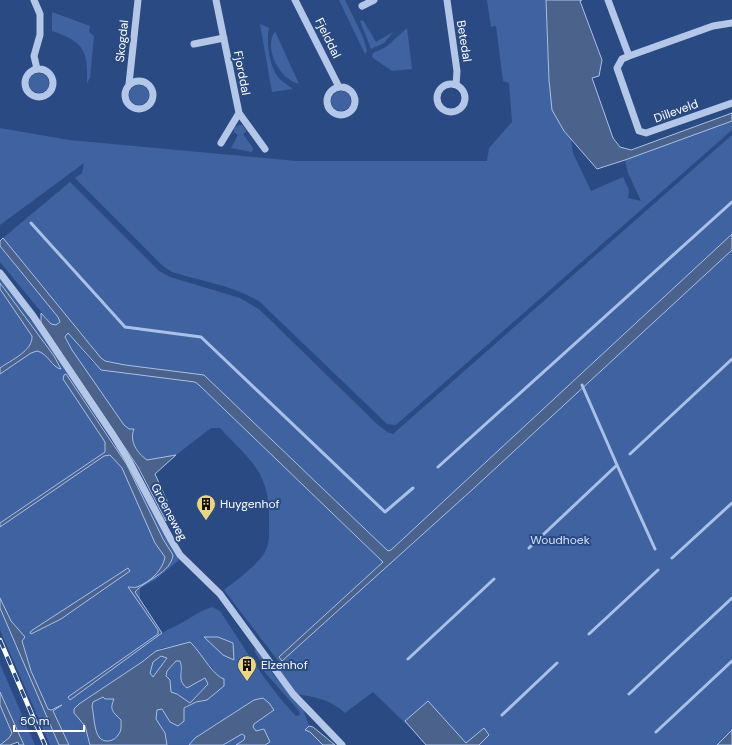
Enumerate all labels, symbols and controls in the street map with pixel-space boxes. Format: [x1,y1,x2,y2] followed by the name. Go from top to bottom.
[311,15,345,61] street label: Fjelddal
[112,19,132,63] street label: Skogdal
[453,19,475,63] street label: Betedal
[230,49,254,97] street label: Fjorddal
[652,96,700,126] street label: Dilleveld
[147,480,191,544] street label: Groeneweg
[195,493,217,521] building icon: Huygenhof
[220,496,280,512] place label: Huygenhof
[530,532,590,548] park label: Woudhoek
[236,654,258,682] building icon: Elzenhof
[261,657,308,673] place label: Elzenhof
[14,707,84,733] scale bar
[20,713,49,729] text: 50 m

